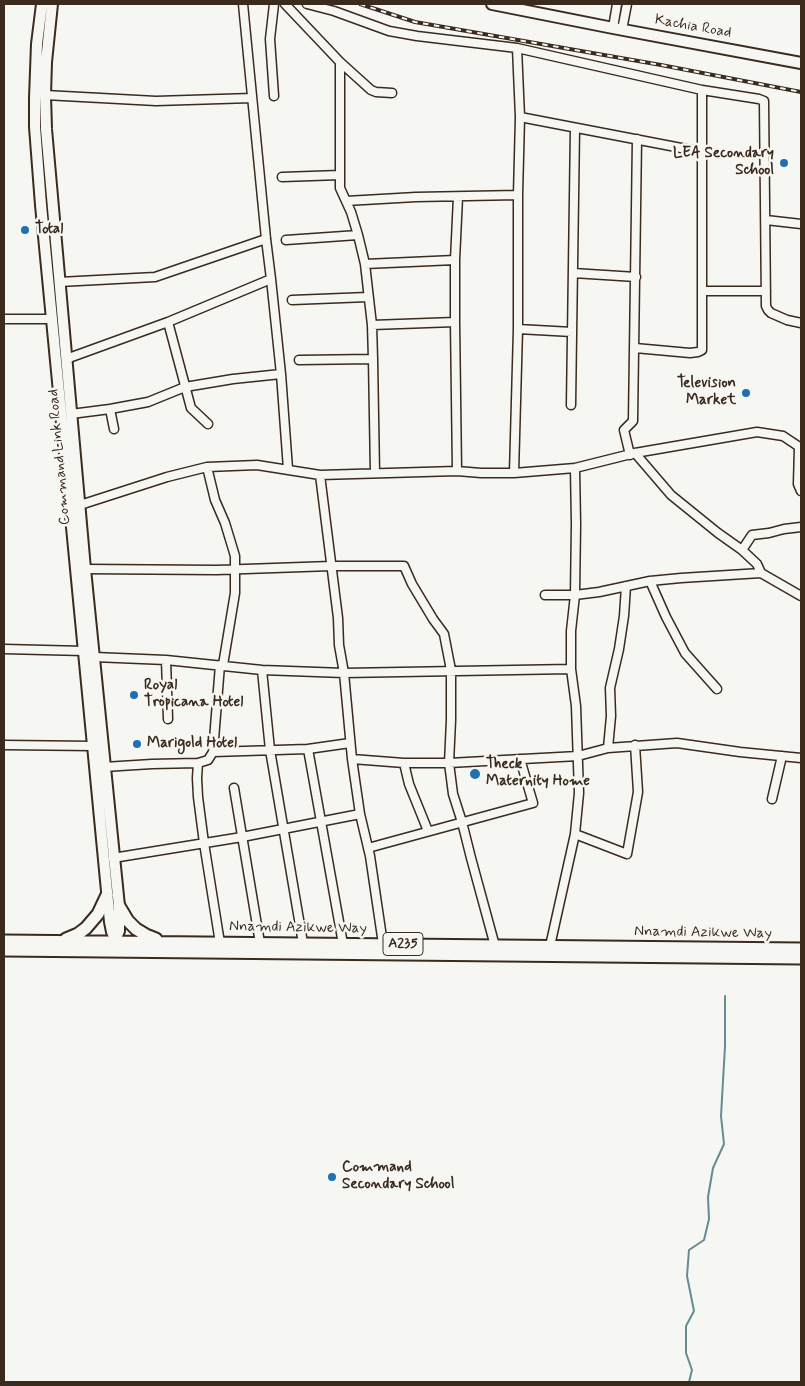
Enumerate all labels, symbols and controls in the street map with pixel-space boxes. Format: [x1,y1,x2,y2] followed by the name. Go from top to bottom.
[653,11,733,43] street label: Kachia Road
[673,145,774,180] place label: LEA Secondary School
[778,157,790,169] marker: LEA Secondary School
[35,221,63,239] place label: Total
[19,224,31,236] marker: Total
[677,375,736,410] place label: Television Market
[740,387,752,399] marker: Television Market
[45,388,75,526] street label: Command Link Road
[144,677,243,712] place label: Royal Tropicana Hotel
[128,689,140,701] marker: Royal Tropicana Hotel
[147,735,237,753] place label: Marigold Hotel
[131,738,143,750] marker: Marigold Hotel
[486,756,590,791] place label: Theck Maternity Home
[468,767,482,781] marker: Theck Maternity Home
[229,918,367,938] street label: Nnamdi Azikwe Way
[634,923,772,943] street label: Nnamdi Azikwe Way
[383,932,423,956] road number: A235
[342,1159,454,1194] place label: Command Secondary School
[326,1171,338,1183] marker: Command Secondary School

